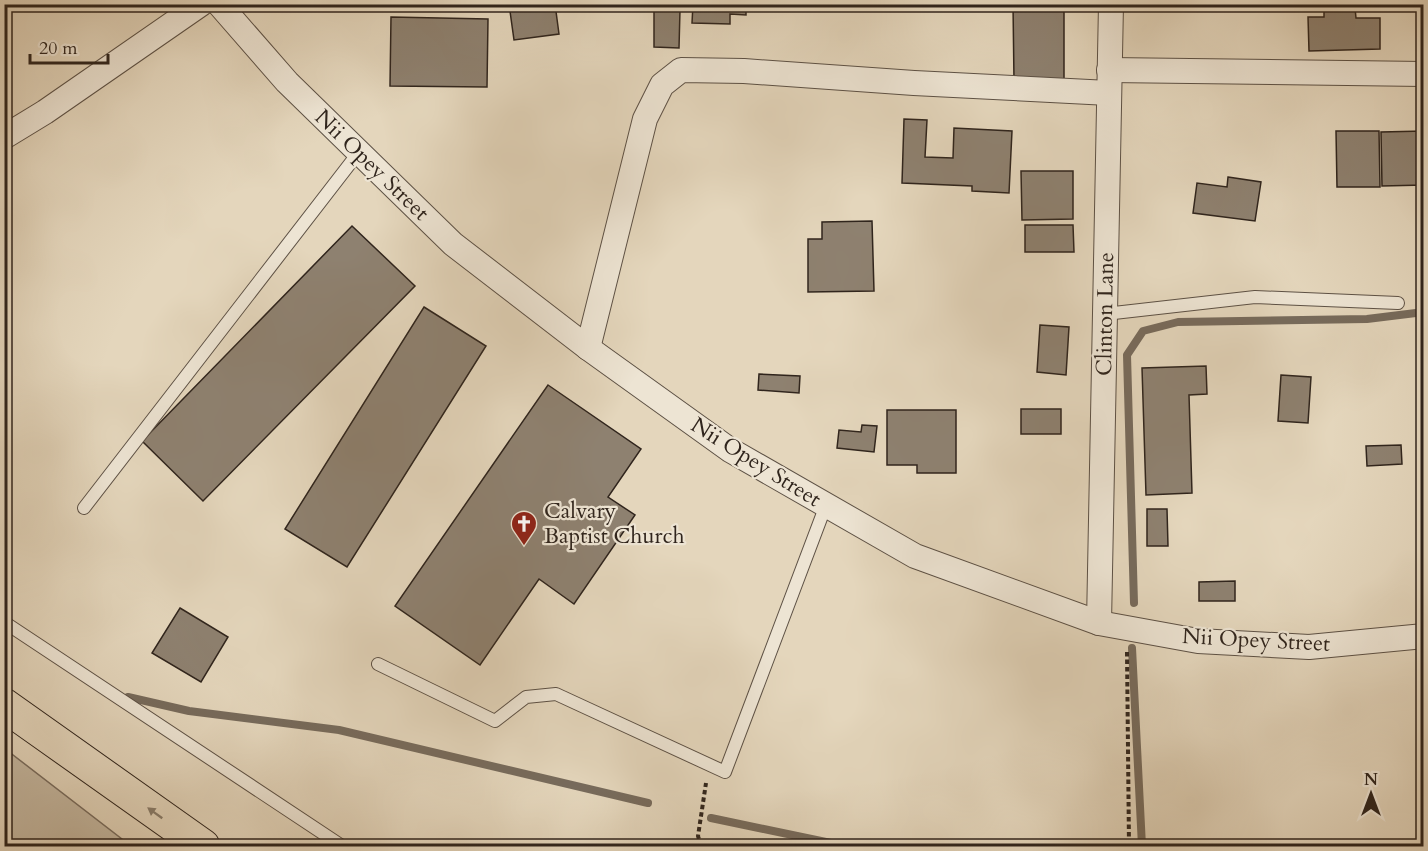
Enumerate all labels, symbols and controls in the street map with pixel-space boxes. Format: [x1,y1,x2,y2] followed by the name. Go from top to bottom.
[30,27,108,65] scale bar
[39,36,78,61] text: 20 m
[308,103,436,227] street label: Nii Opey Street
[1089,252,1121,376] street label: Clinton Lane
[685,410,827,514] street label: Nii Opey Street
[544,496,685,551] place label: Calvary Baptist Church
[509,509,539,547] church icon: Calvary Baptist Church
[1181,621,1331,659] street label: Nii Opey Street
[1341,764,1401,824] north arrow
[1364,769,1378,791] text: N
[147,807,163,819] one-way arrow

